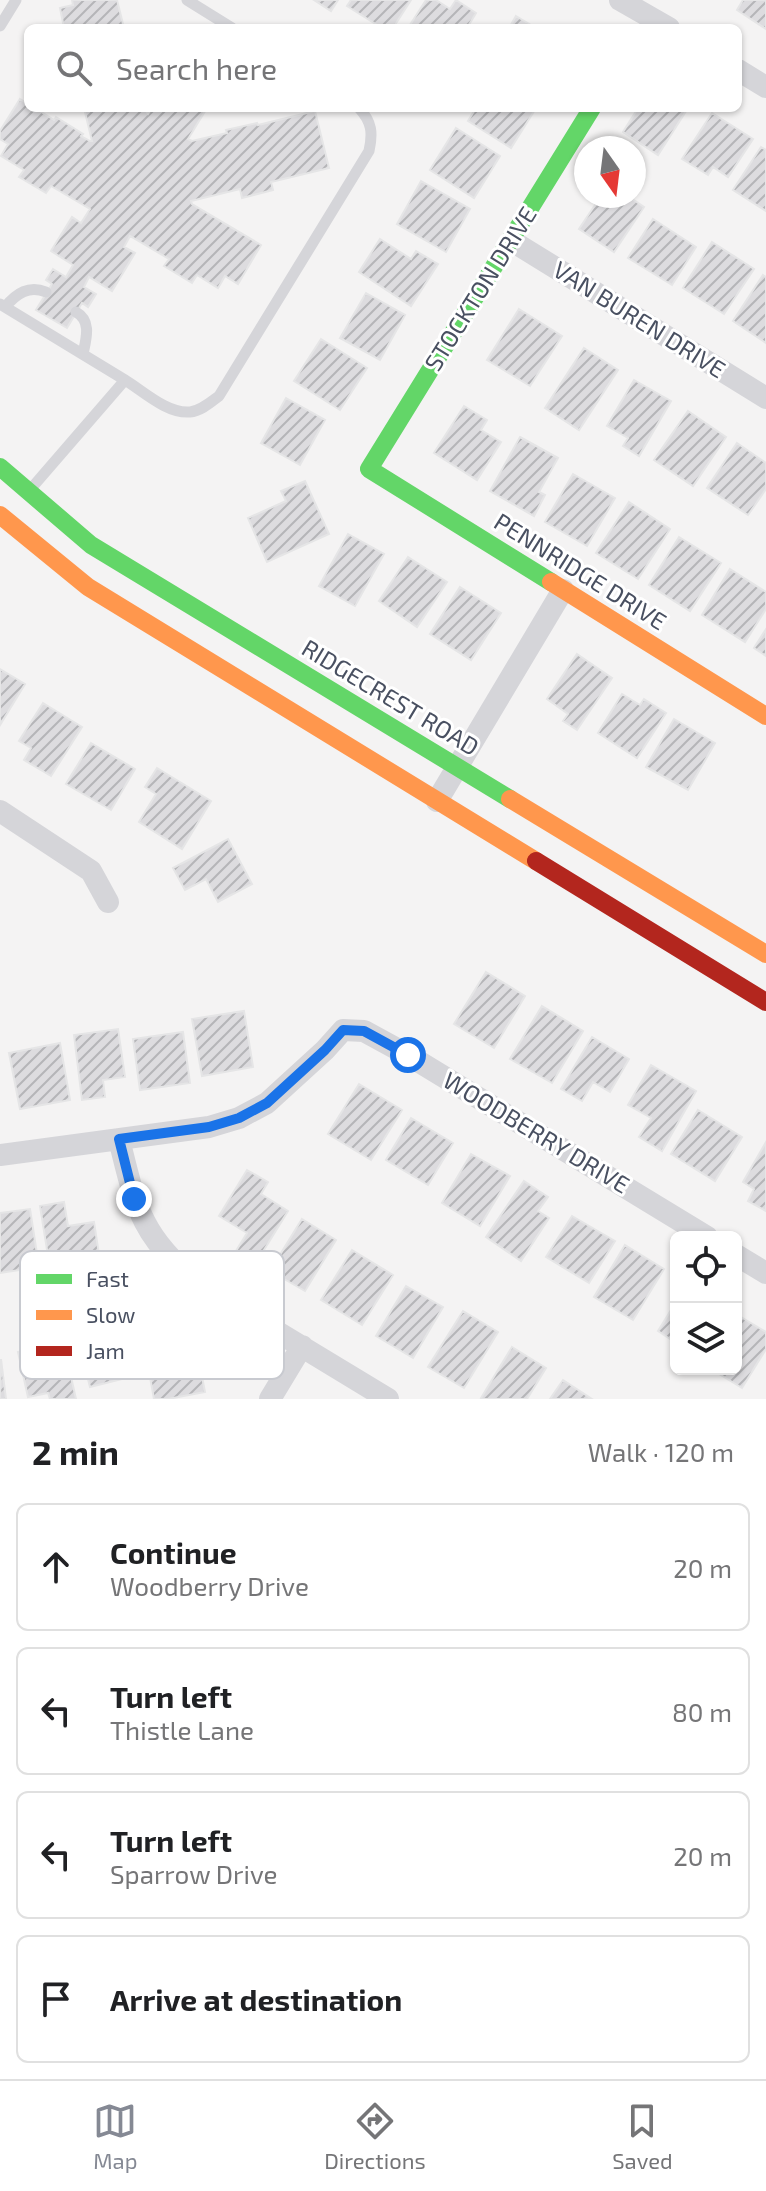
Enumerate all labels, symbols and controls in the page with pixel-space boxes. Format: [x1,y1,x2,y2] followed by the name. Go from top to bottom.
[24,24,742,112] search box
[52,46,96,90] icon: search
[116,50,277,86] text: Search here
[574,136,646,208] north arrow
[418,201,542,376] street label: STOCKTON DRIVE
[548,254,731,383] street label: VAN BUREN DRIVE
[489,506,672,635] street label: PENNRIDGE DRIVE
[297,632,484,761] street label: RIDGECREST ROAD
[390,1037,426,1073] route start
[438,1065,635,1199] street label: WOODBERRY DRIVE
[116,1181,152,1217] route end
[670,1231,742,1375] map controls
[670,1231,742,1303] button: locate
[20,1251,284,1379] legend
[86,1265,129,1291] text: Fast
[86,1301,135,1327] text: Slow
[670,1303,742,1375] button: layers
[86,1337,125,1363] text: Jam
[32,1431,119,1472] text: 2 min
[588,1436,734,1467] text: Walk · 120 m
[110,1534,237,1570] text: Continue
[34,1545,78,1589] icon: ahead
[673,1552,732,1583] text: 20 m
[110,1570,309,1601] text: Woodberry Drive
[110,1678,232,1714] text: Turn left
[34,1689,78,1733] icon: left
[672,1696,732,1727] text: 80 m
[110,1714,254,1745] text: Thistle Lane
[110,1822,232,1858] text: Turn left
[34,1833,78,1877] icon: left
[673,1840,732,1871] text: 20 m
[110,1858,278,1889] text: Sparrow Drive
[34,1977,78,2021] icon: arrive
[110,1981,402,2017] text: Arrive at destination
[93,2099,137,2173] tab: Map
[324,2099,426,2173] tab: Directions
[612,2099,673,2173] tab: Saved

